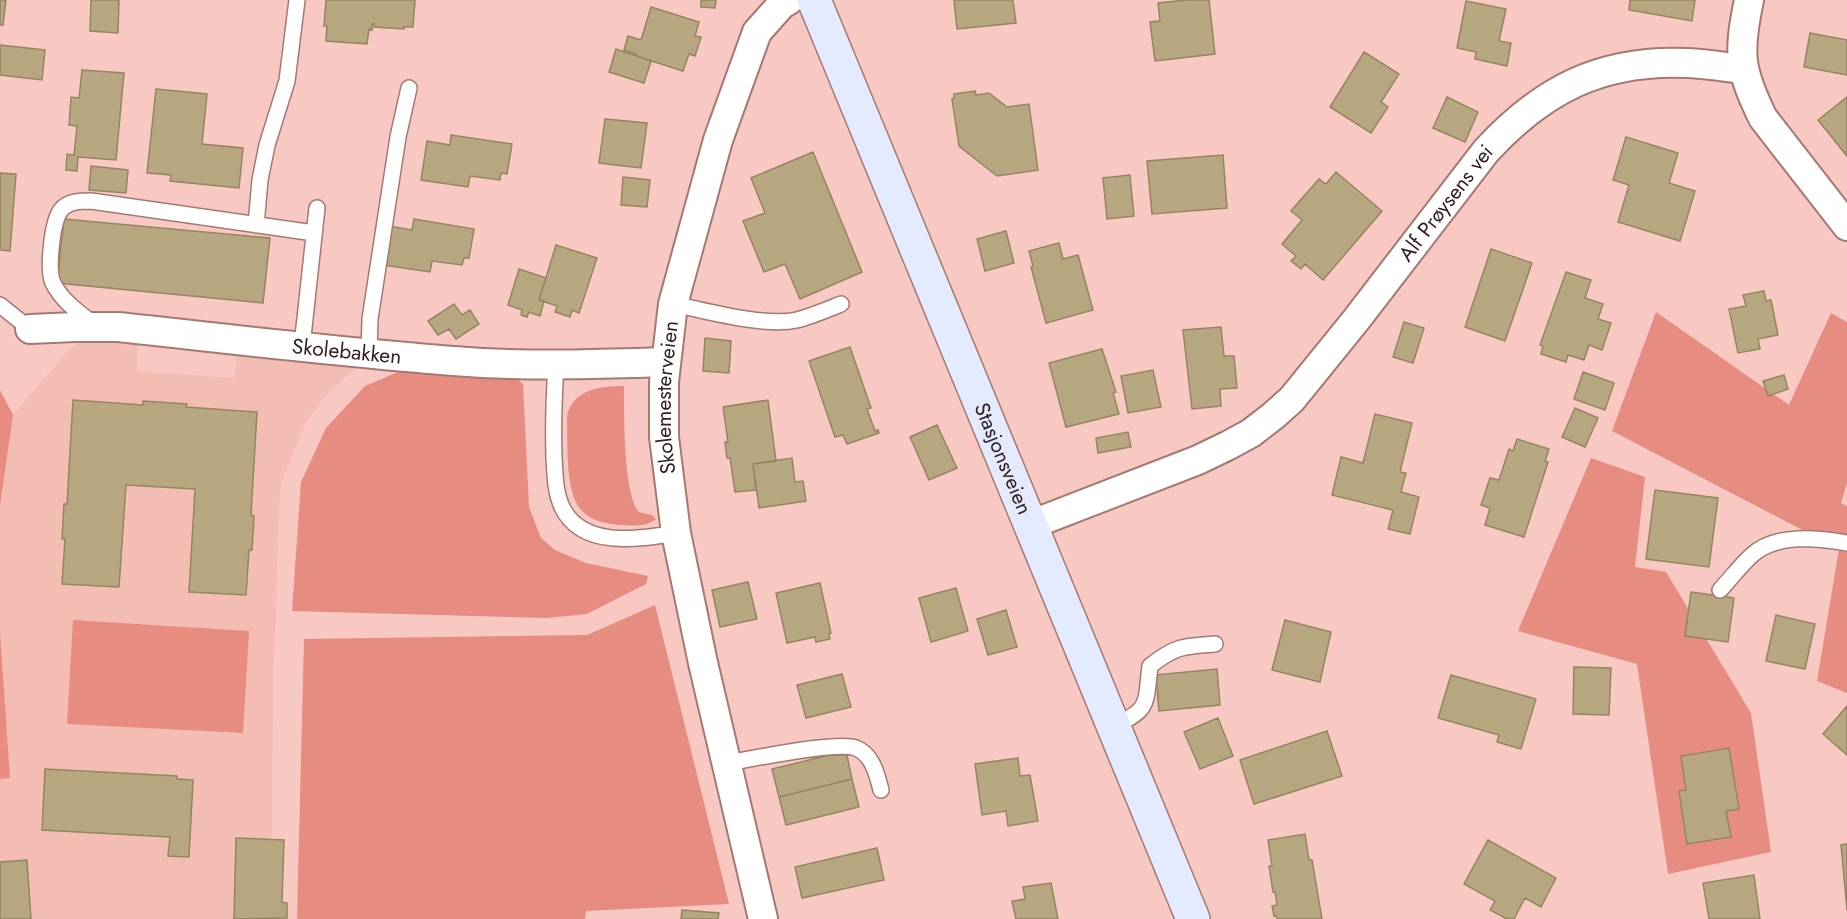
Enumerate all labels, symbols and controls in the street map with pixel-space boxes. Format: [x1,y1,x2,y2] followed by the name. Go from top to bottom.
[1391,138,1500,268] street label: Alf Prøysens vei
[649,319,686,476] street label: Skolemesterveien
[290,331,403,372] street label: Skolebakken
[967,398,1040,519] street label: Stasjonsveien

